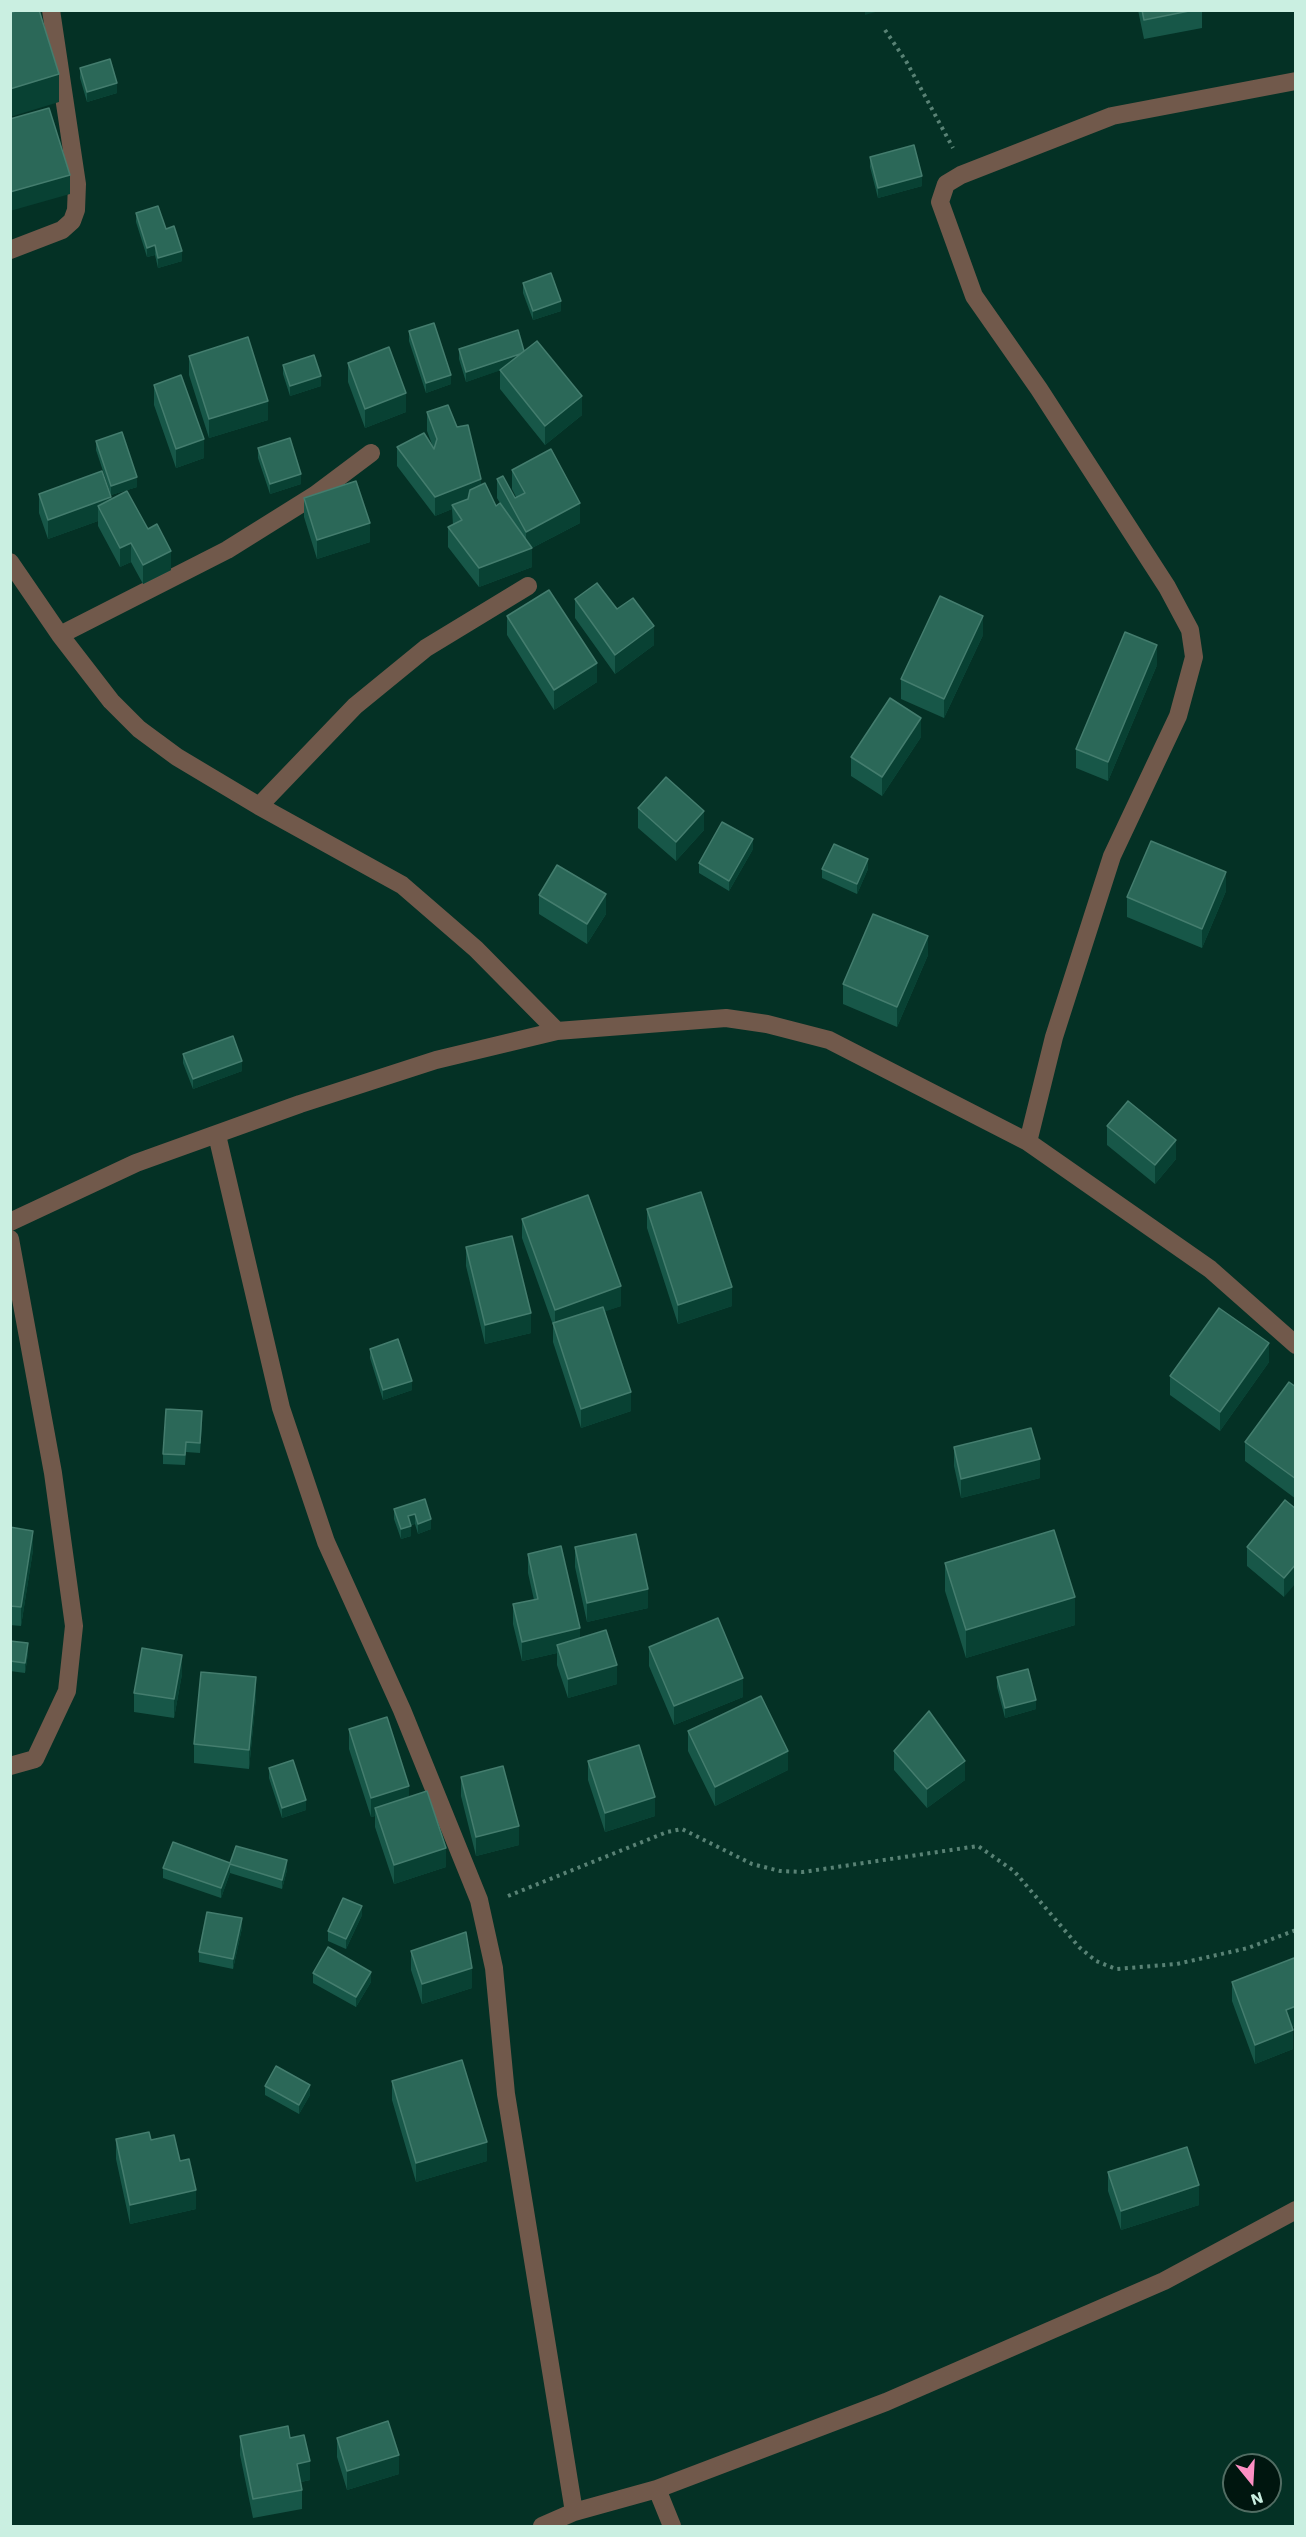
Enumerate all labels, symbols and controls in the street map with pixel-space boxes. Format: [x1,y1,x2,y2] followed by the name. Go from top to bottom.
[1222,2453,1282,2513] north arrow
[1249,2488,1266,2510] text: N

